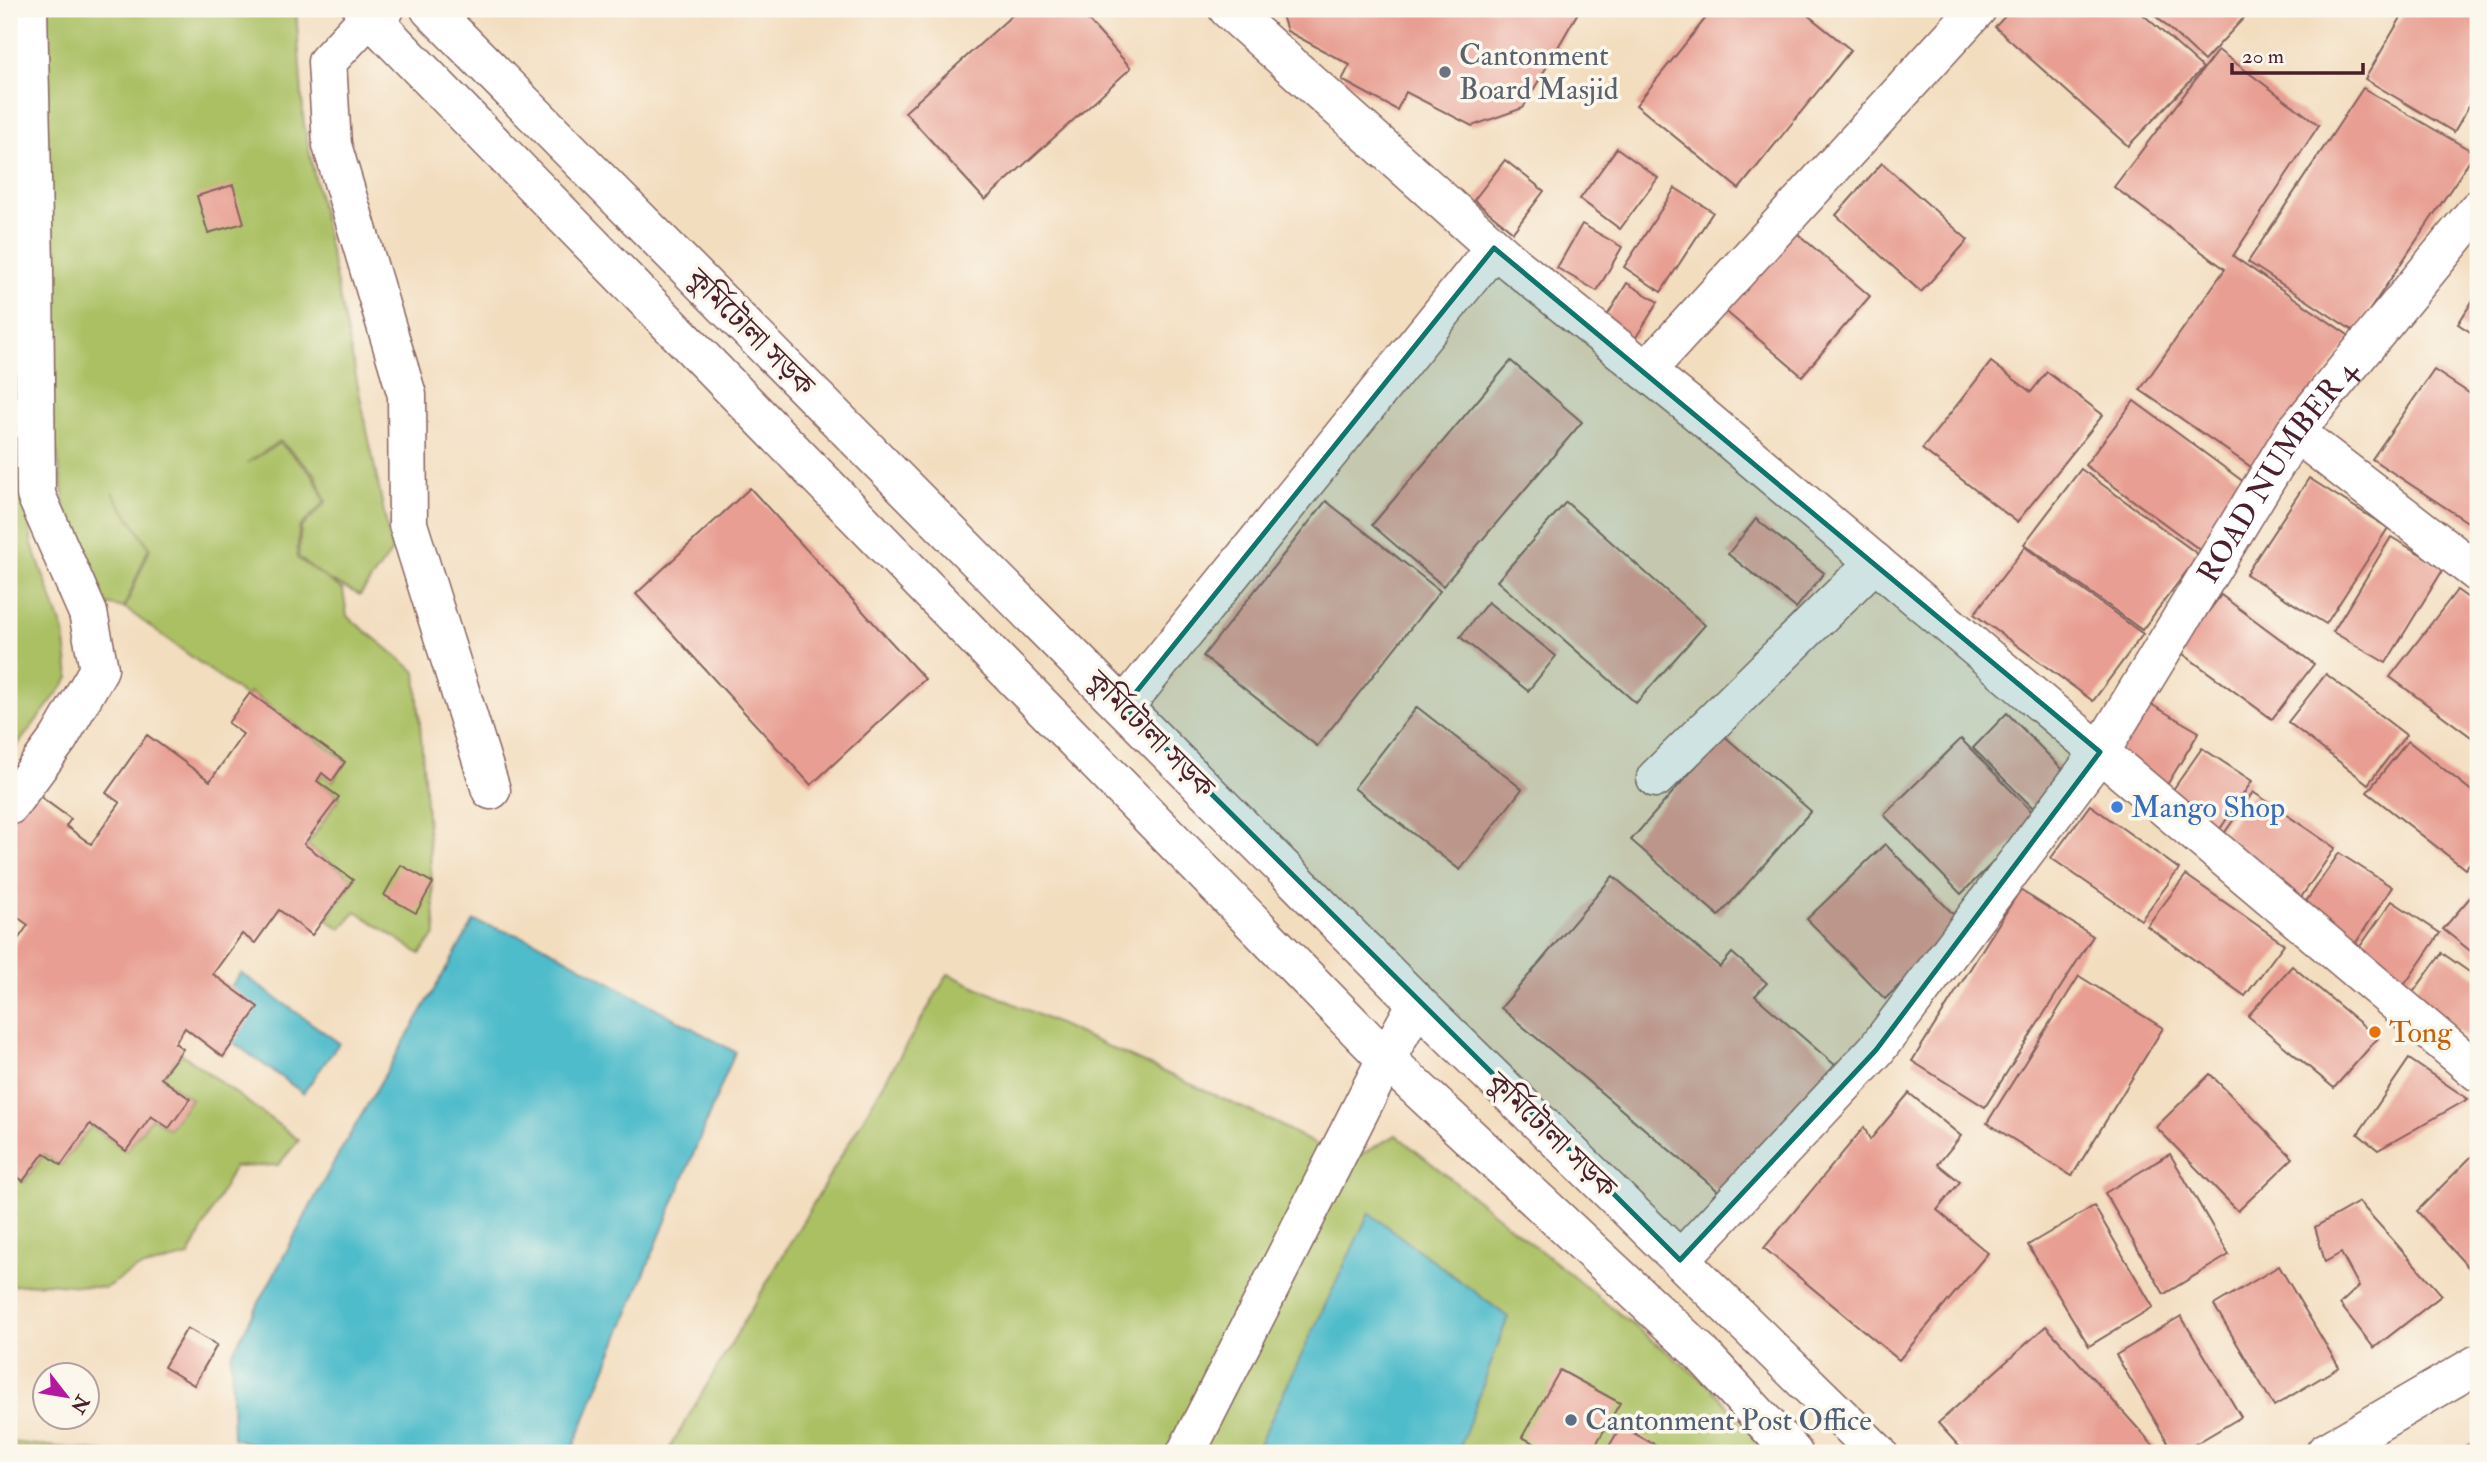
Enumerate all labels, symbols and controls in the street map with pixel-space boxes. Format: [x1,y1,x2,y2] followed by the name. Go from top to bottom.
[2232,32,2363,76] scale bar
[1459,37,1619,108] place label: Cantonment Board Masjid
[2242,43,2284,70] text: 20 m
[1437,64,1453,80] marker: Cantonment Board Masjid
[679,260,823,404] street label: কুর্মিটোলা সড়ক
[2189,351,2366,590] street label: ROAD NUMBER 4
[1079,662,1223,806] street label: কুর্মিটোলা সড়ক
[2131,789,2285,826] place label: Mango Shop
[2109,799,2125,815] marker: Mango Shop
[2389,1014,2453,1051] place label: Tong
[2367,1024,2383,1040] marker: Tong
[1479,1064,1625,1206] street label: কুর্মিটোলা সড়ক
[32,1360,102,1430] north arrow
[65,1390,95,1419] text: N
[1585,1402,1872,1439] place label: Cantonment Post Office
[1563,1412,1579,1428] marker: Cantonment Post Office

